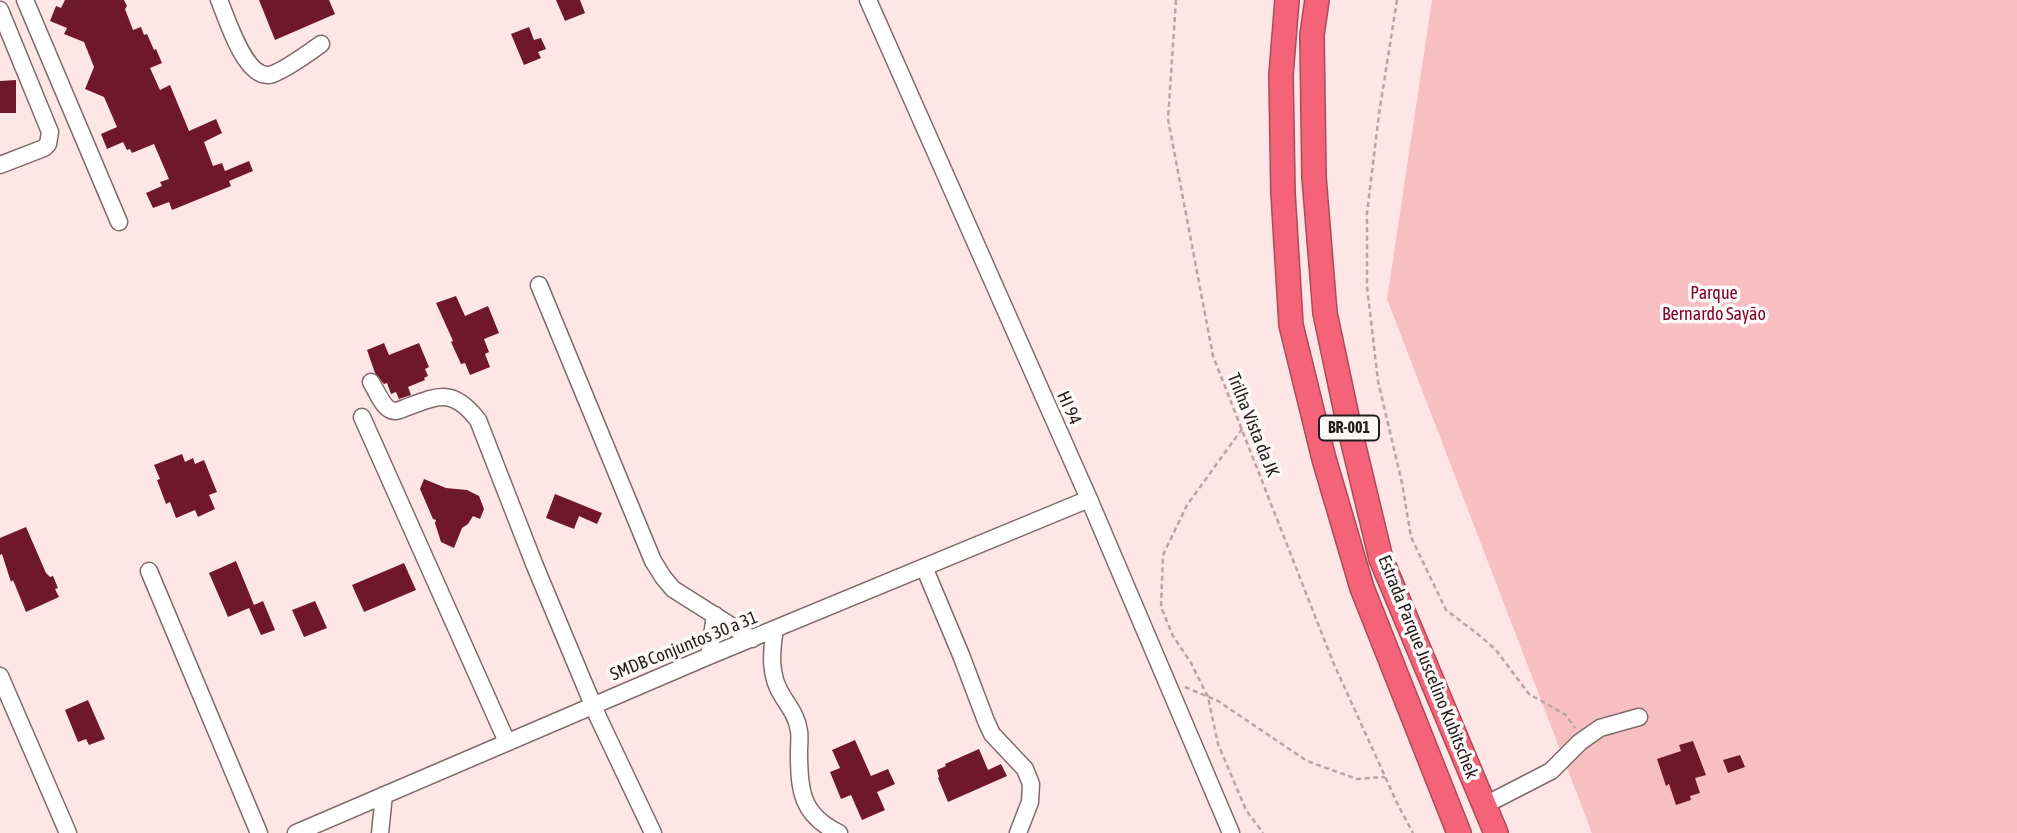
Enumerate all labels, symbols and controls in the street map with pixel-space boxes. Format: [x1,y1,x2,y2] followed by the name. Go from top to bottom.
[1662,282,1766,324] park label: Parque Bernardo Sayão
[1222,370,1284,480] street label: Trilha Vista da JK
[1052,388,1086,428] street label: HI 94
[1319,416,1379,440] road number: BR-001
[1373,552,1483,782] street label: Estrada Parque Juscelino Kubitschek
[607,607,761,685] street label: SMDB Conjuntos 30 a 31

